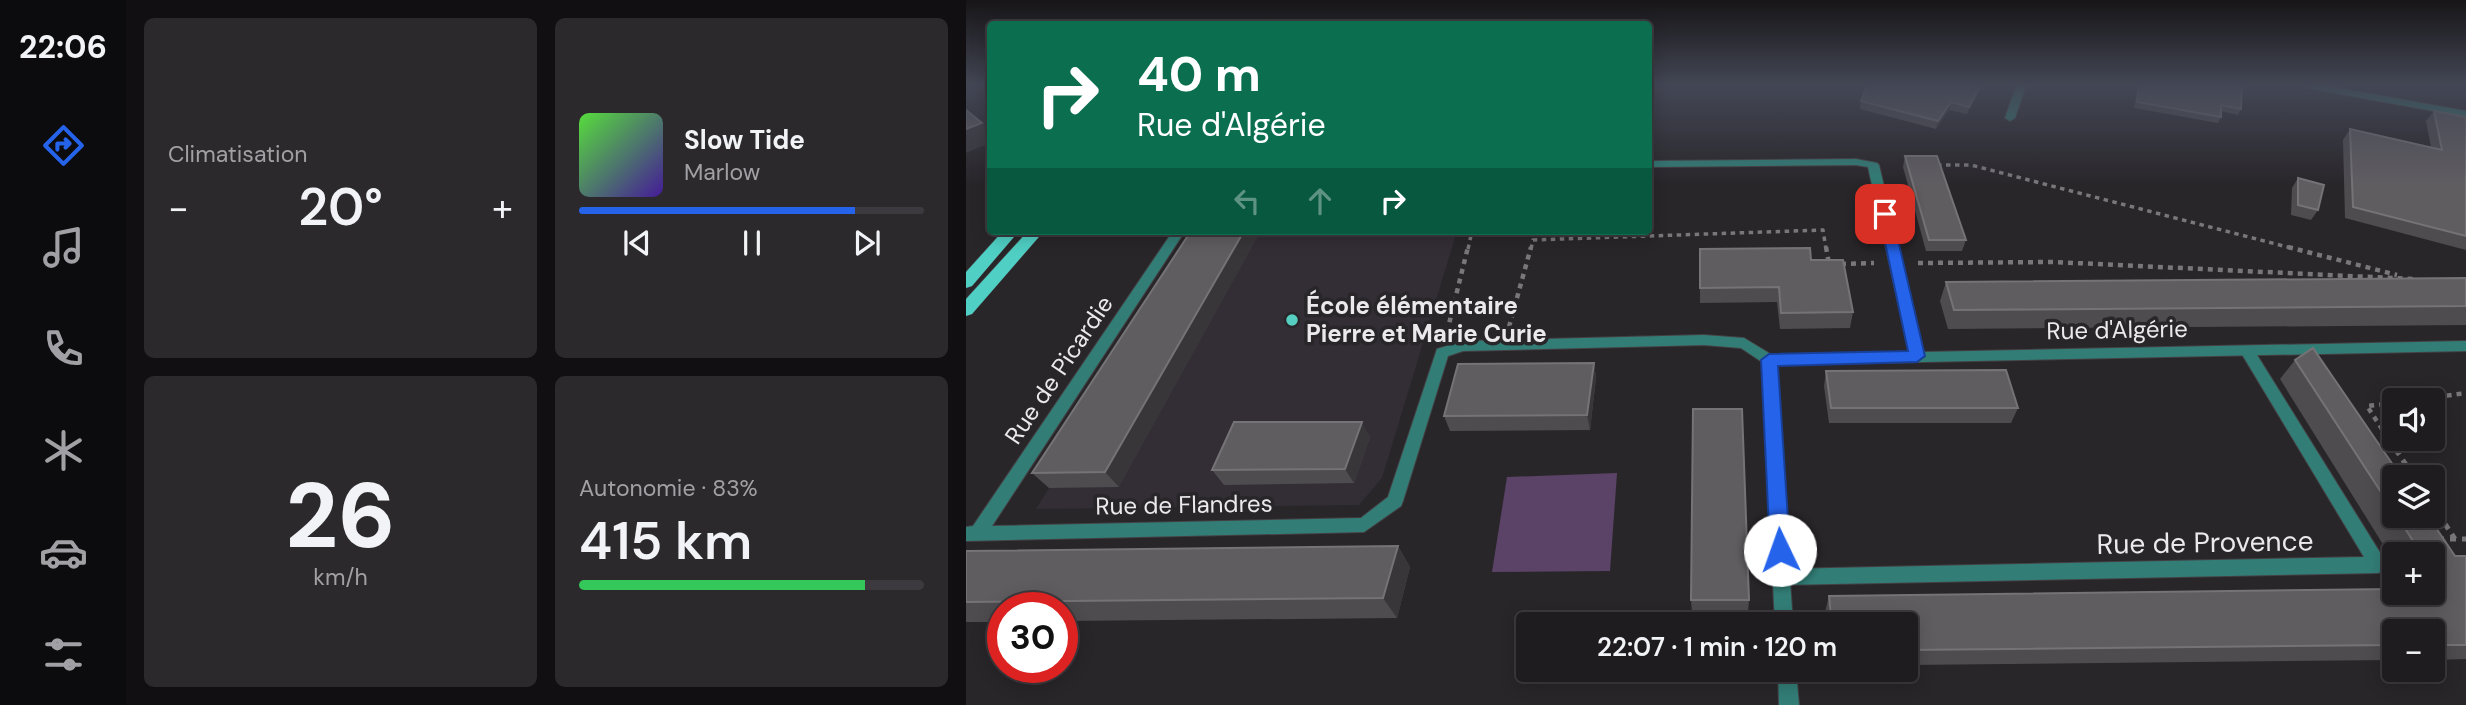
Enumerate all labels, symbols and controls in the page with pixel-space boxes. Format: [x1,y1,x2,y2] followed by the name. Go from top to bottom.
[19,26,107,68] text: 22:06
[1137,42,1261,106] text: 40 m
[1022,49,1113,140] icon: right
[1137,104,1326,146] text: Rue d'Algérie
[39,121,88,170] icon: directions
[684,123,805,157] text: Slow Tide
[168,139,307,169] text: Climatisation
[684,157,760,187] text: Marlow
[298,173,383,241] text: 20°
[1228,182,1266,220] icon: left
[1301,182,1339,220] icon: ahead
[1374,182,1412,220] icon: right
[168,183,189,233] text: −
[492,183,513,233] text: +
[1855,184,1915,244] pin
[1866,195,1904,233] icon: arrive
[39,223,88,272] icon: music
[618,224,656,262] icon: previous
[733,224,771,262] icon: pause
[848,224,886,262] icon: next
[1306,289,1547,349] place label: École élémentaire Pierre et Marie Curie
[998,290,1120,450] street label: Rue de Picardie
[1284,312,1300,328] marker: École élémentaire Pierre et Marie Curie
[2046,313,2188,346] street label: Rue d'Algérie
[39,324,88,373] icon: phone
[2382,388,2445,682] map controls
[2382,388,2445,451] button: sound
[39,426,88,475] icon: climate
[285,457,396,575] text: 26
[2382,465,2445,528] button: layers
[579,473,758,503] text: Autonomie · 83%
[1095,487,1273,522] street label: Rue de Flandres
[579,507,752,575] text: 415 km
[1743,513,1817,587] position arrow
[2096,522,2314,563] street label: Rue de Provence
[39,528,88,577] icon: car
[2382,542,2445,605] button: +
[313,562,368,592] text: km/h
[987,592,1078,683] speed limit sign: 30
[2382,619,2445,682] button: −
[39,630,88,679] icon: filters
[1597,630,1837,664] text: 22:07 · 1 min · 120 m

